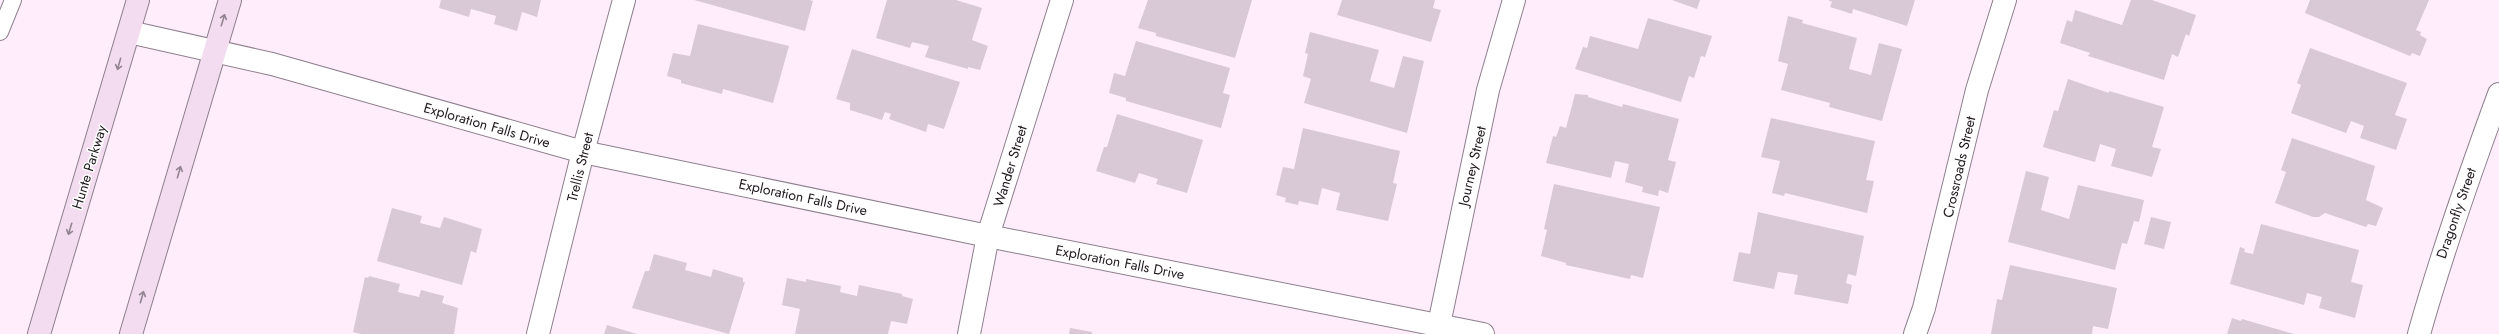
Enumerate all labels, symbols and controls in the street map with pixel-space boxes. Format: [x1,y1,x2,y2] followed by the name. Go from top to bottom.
[220,14,227,27] one-way arrow
[115,58,122,71] one-way arrow
[421,97,553,153] street label: Exploration Falls Drive
[1938,114,1981,220] street label: Crossroads Street
[67,122,112,212] street label: Hunte Parkway
[988,122,1032,209] street label: Wander Street
[1453,124,1491,210] street label: Journey Street
[562,130,598,204] street label: Trellis Street
[2431,164,2481,261] street label: Dragonfly Street
[176,166,183,179] one-way arrow
[737,174,869,220] street label: Exploration Falls Drive
[66,222,73,235] one-way arrow
[1054,240,1186,284] street label: Exploration Falls Drive
[139,290,146,303] one-way arrow

